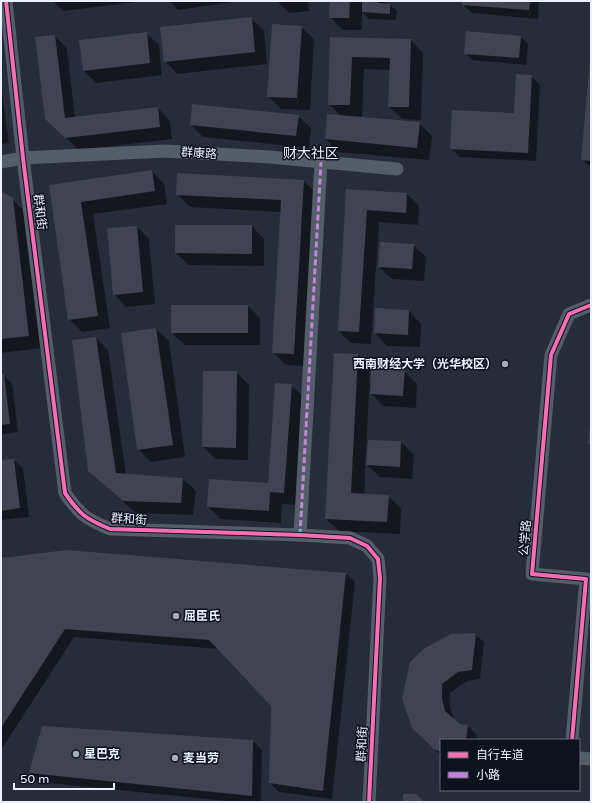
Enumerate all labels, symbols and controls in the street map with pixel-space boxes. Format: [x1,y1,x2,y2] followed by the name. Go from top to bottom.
[181,145,217,161] street label: 群康路
[283,145,339,162] district label: 财大社区
[31,193,49,231] street label: 群和街
[353,357,497,371] place label: 西南财经大学（光华校区）
[500,359,510,369] marker: 西南财经大学（光华校区）
[111,511,147,527] street label: 群和街
[516,519,534,557] street label: 公学路
[184,609,220,623] place label: 屈臣氏
[171,611,181,621] marker: 屈臣氏
[354,726,370,762] street label: 群和街
[440,739,580,791] legend
[84,747,120,761] place label: 星巴克
[476,748,524,762] text: 自行车道
[71,749,81,759] marker: 星巴克
[183,751,219,765] place label: 麦当劳
[170,753,180,763] marker: 麦当劳
[14,765,114,791] scale bar
[476,768,500,782] text: 小路
[20,772,49,786] text: 50 m

